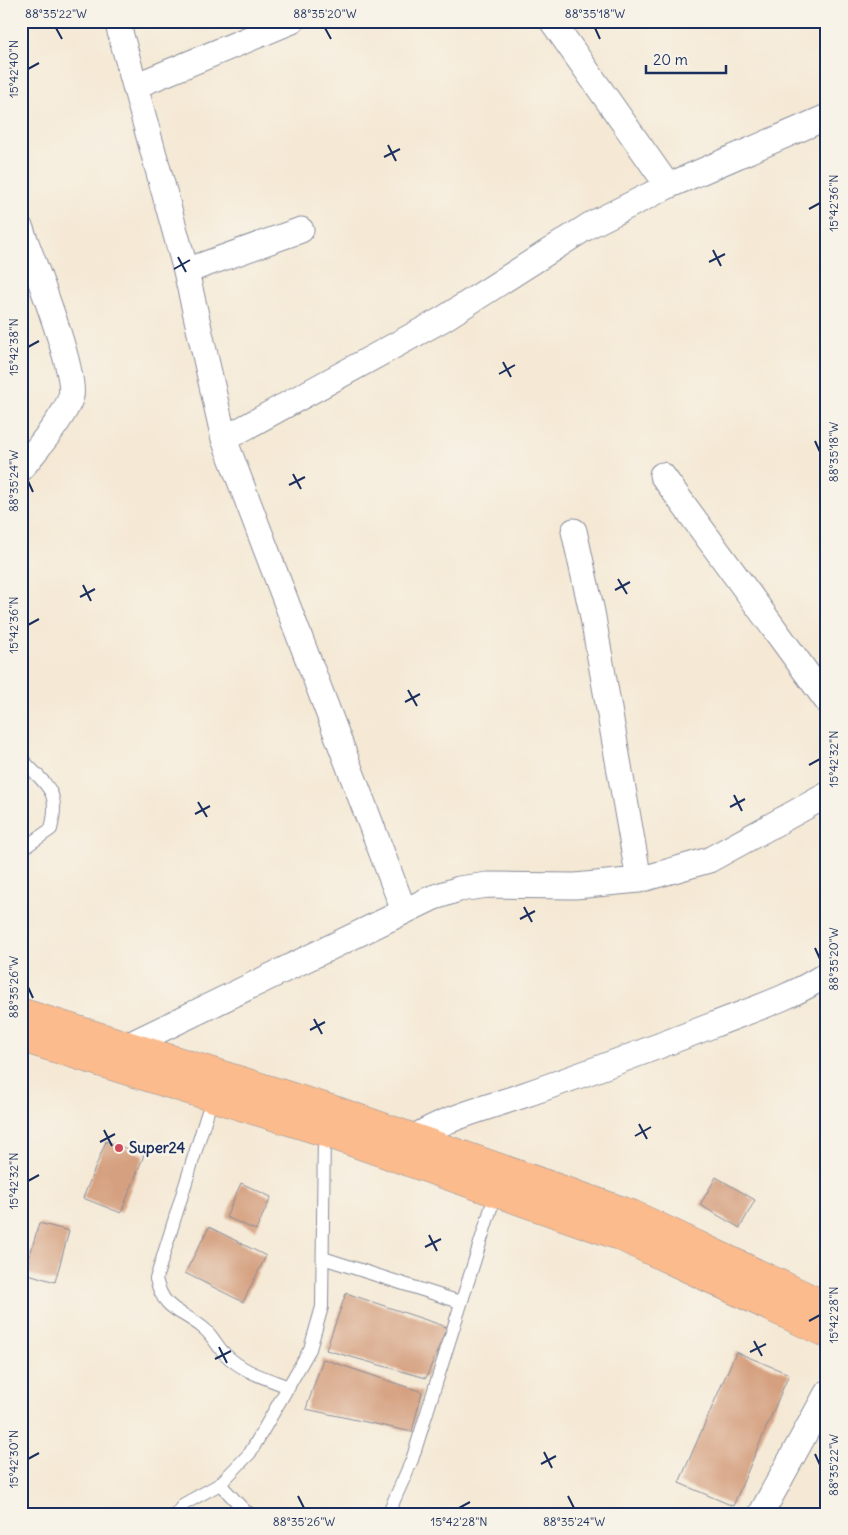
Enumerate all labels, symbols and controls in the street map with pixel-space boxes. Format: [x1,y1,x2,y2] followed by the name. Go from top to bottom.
[25,6,87,21] text: 88°35'22"W
[293,6,357,21] text: 88°35'20"W
[565,6,625,21] text: 88°35'18"W
[6,40,21,98] text: 15°42'40"N
[646,42,726,74] scale bar
[653,50,688,69] text: 20 m
[826,174,841,232] text: 15°42'36"N
[6,318,21,376] text: 15°42'38"N
[826,422,841,482] text: 88°35'18"W
[6,450,21,512] text: 88°35'24"W
[6,596,21,654] text: 15°42'36"N
[826,731,841,788] text: 15°42'32"N
[826,927,841,991] text: 88°35'20"W
[6,956,21,1018] text: 88°35'26"W
[129,1138,186,1158] place label: Super24
[113,1142,125,1154] marker: Super24
[6,1153,21,1210] text: 15°42'32"N
[826,1286,841,1344] text: 15°42'28"N
[6,1430,21,1488] text: 15°42'30"N
[826,1434,841,1496] text: 88°35'22"W
[273,1514,335,1529] text: 88°35'26"W
[430,1514,488,1529] text: 15°42'28"N
[543,1514,605,1529] text: 88°35'24"W

